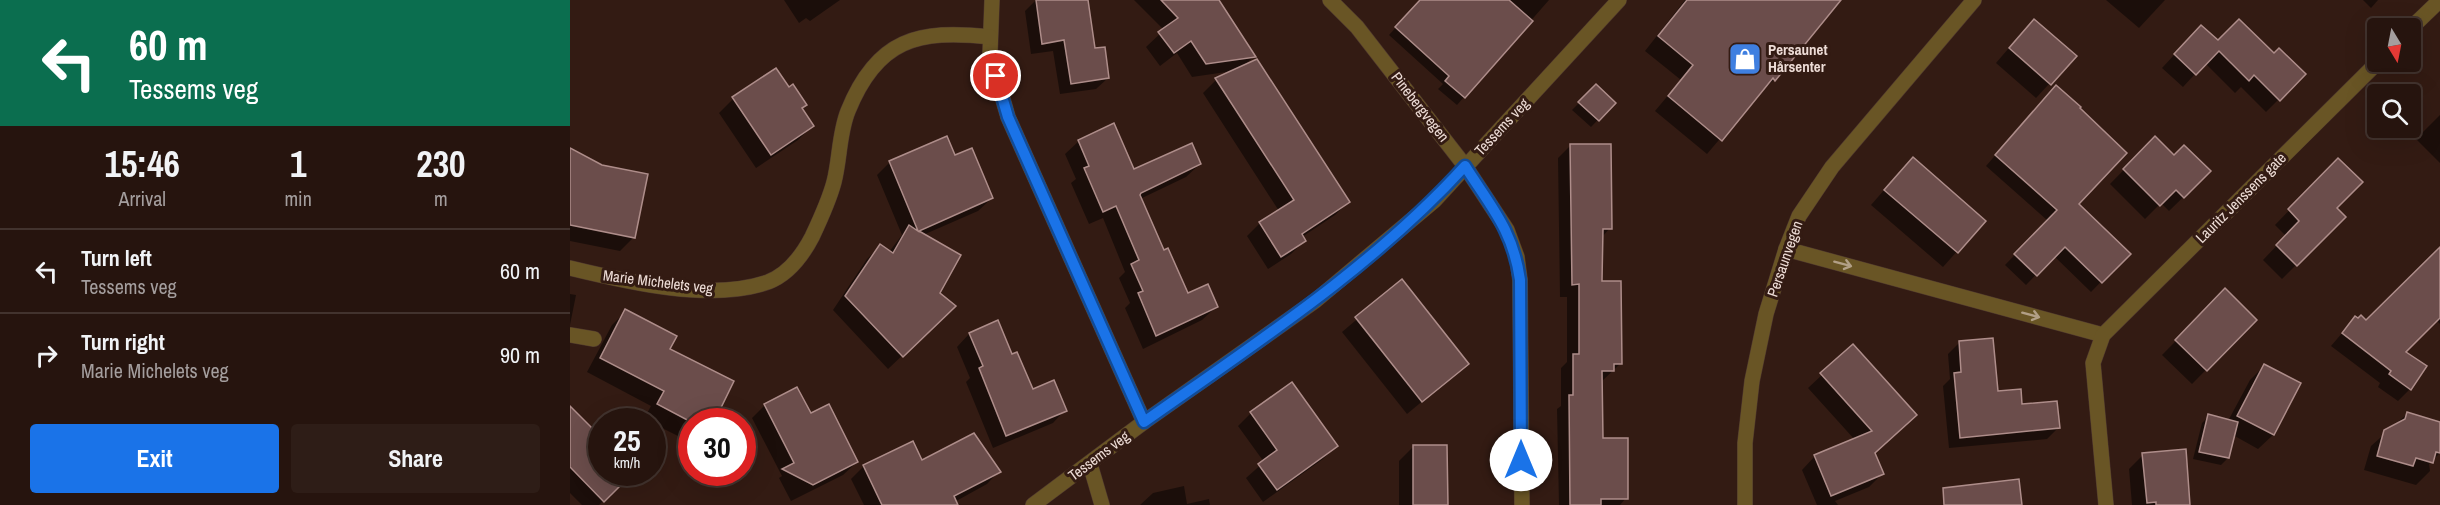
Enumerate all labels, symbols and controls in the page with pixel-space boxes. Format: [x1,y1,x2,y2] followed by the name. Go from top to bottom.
[129,17,208,73] text: 60 m
[2367,18,2421,72] north arrow
[2367,18,2421,138] map controls
[30,24,108,102] icon: left
[1768,39,1827,77] place label: Persaunet Hårsenter
[1727,41,1763,77] shop icon: Persaunet Hårsenter
[970,50,1021,101] pin
[979,59,1012,92] icon: arrive
[1386,67,1454,146] street label: Pinebergvegen
[129,71,258,107] text: Tessems veg
[2367,84,2421,138] button: search
[1469,93,1534,160] street label: Tessems veg
[104,140,180,188] text: 15:46
[290,140,306,188] text: 1
[416,140,466,188] text: 230
[2191,148,2291,248] street label: Lauritz Jenssens gate
[119,185,166,212] text: Arrival
[284,185,312,212] text: min
[434,185,448,212] text: m
[1762,218,1807,300] street label: Persaunvegen
[81,243,152,273] text: Turn left
[30,255,63,288] icon: left
[500,256,540,286] text: 60 m
[1833,258,1852,270] one-way arrow
[602,264,714,299] street label: Marie Michelets veg
[81,273,177,300] text: Tessems veg
[2021,310,2040,321] one-way arrow
[81,327,165,357] text: Turn right
[30,339,63,372] icon: right
[500,340,540,370] text: 90 m
[81,357,229,384] text: Marie Michelets veg
[678,408,756,486] speed limit sign: 30
[613,420,641,460] text: 25
[30,424,279,493] button: Exit
[291,424,540,493] button: Share
[1064,426,1134,486] street label: Tessems veg
[1489,428,1553,492] position arrow
[614,452,640,473] text: km/h

